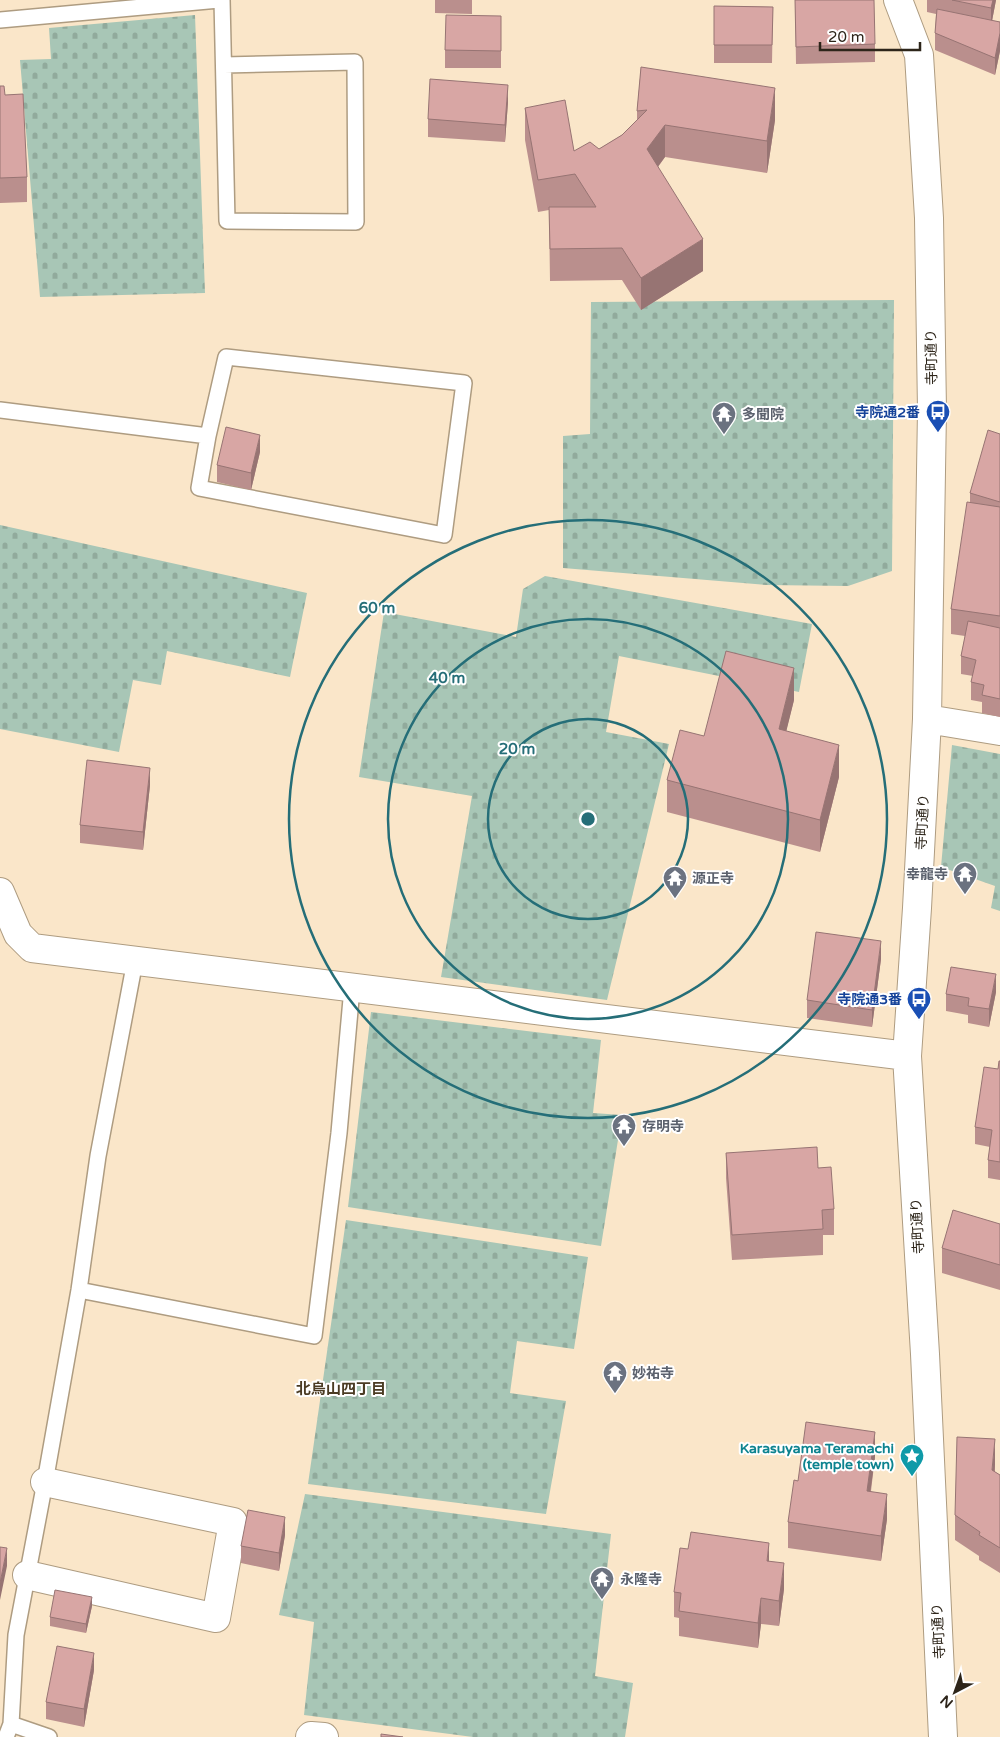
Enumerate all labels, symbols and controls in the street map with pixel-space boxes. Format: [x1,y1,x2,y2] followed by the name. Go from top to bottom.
[820,20,920,52] scale bar
[828,28,865,46] text: 20 m
[923,329,940,385] street label: 寺町通り
[925,399,951,433] bus stop icon: 寺院通2番
[711,401,737,435] temple icon: 多聞院
[855,404,920,421] place label: 寺院通2番
[742,406,784,423] place label: 多聞院
[359,599,395,617] text: 60 m
[429,669,465,687] text: 40 m
[499,740,535,758] text: 20 m
[913,794,932,850] street label: 寺町通り
[579,810,597,828] centre of rings
[952,861,978,895] temple icon: 幸龍寺
[662,865,688,899] temple icon: 源正寺
[906,866,948,883] place label: 幸龍寺
[692,870,734,887] place label: 源正寺
[906,986,932,1020] bus stop icon: 寺院通3番
[837,991,902,1008] place label: 寺院通3番
[611,1113,637,1147] temple icon: 存明寺
[642,1118,684,1135] place label: 存明寺
[908,1198,927,1254] street label: 寺町通り
[602,1360,628,1394] temple icon: 妙祐寺
[632,1365,674,1382] place label: 妙祐寺
[296,1380,386,1398] district label: 北烏山四丁目
[740,1440,894,1473] place label: Karasuyama Teramachi (temple town)
[899,1443,925,1477] place icon: Karasuyama Teramachi (temple town)
[589,1566,615,1600] temple icon: 永隆寺
[620,1571,662,1588] place label: 永隆寺
[929,1603,948,1659] street label: 寺町通り
[930,1667,980,1717] north arrow
[937,1691,957,1712] text: N

